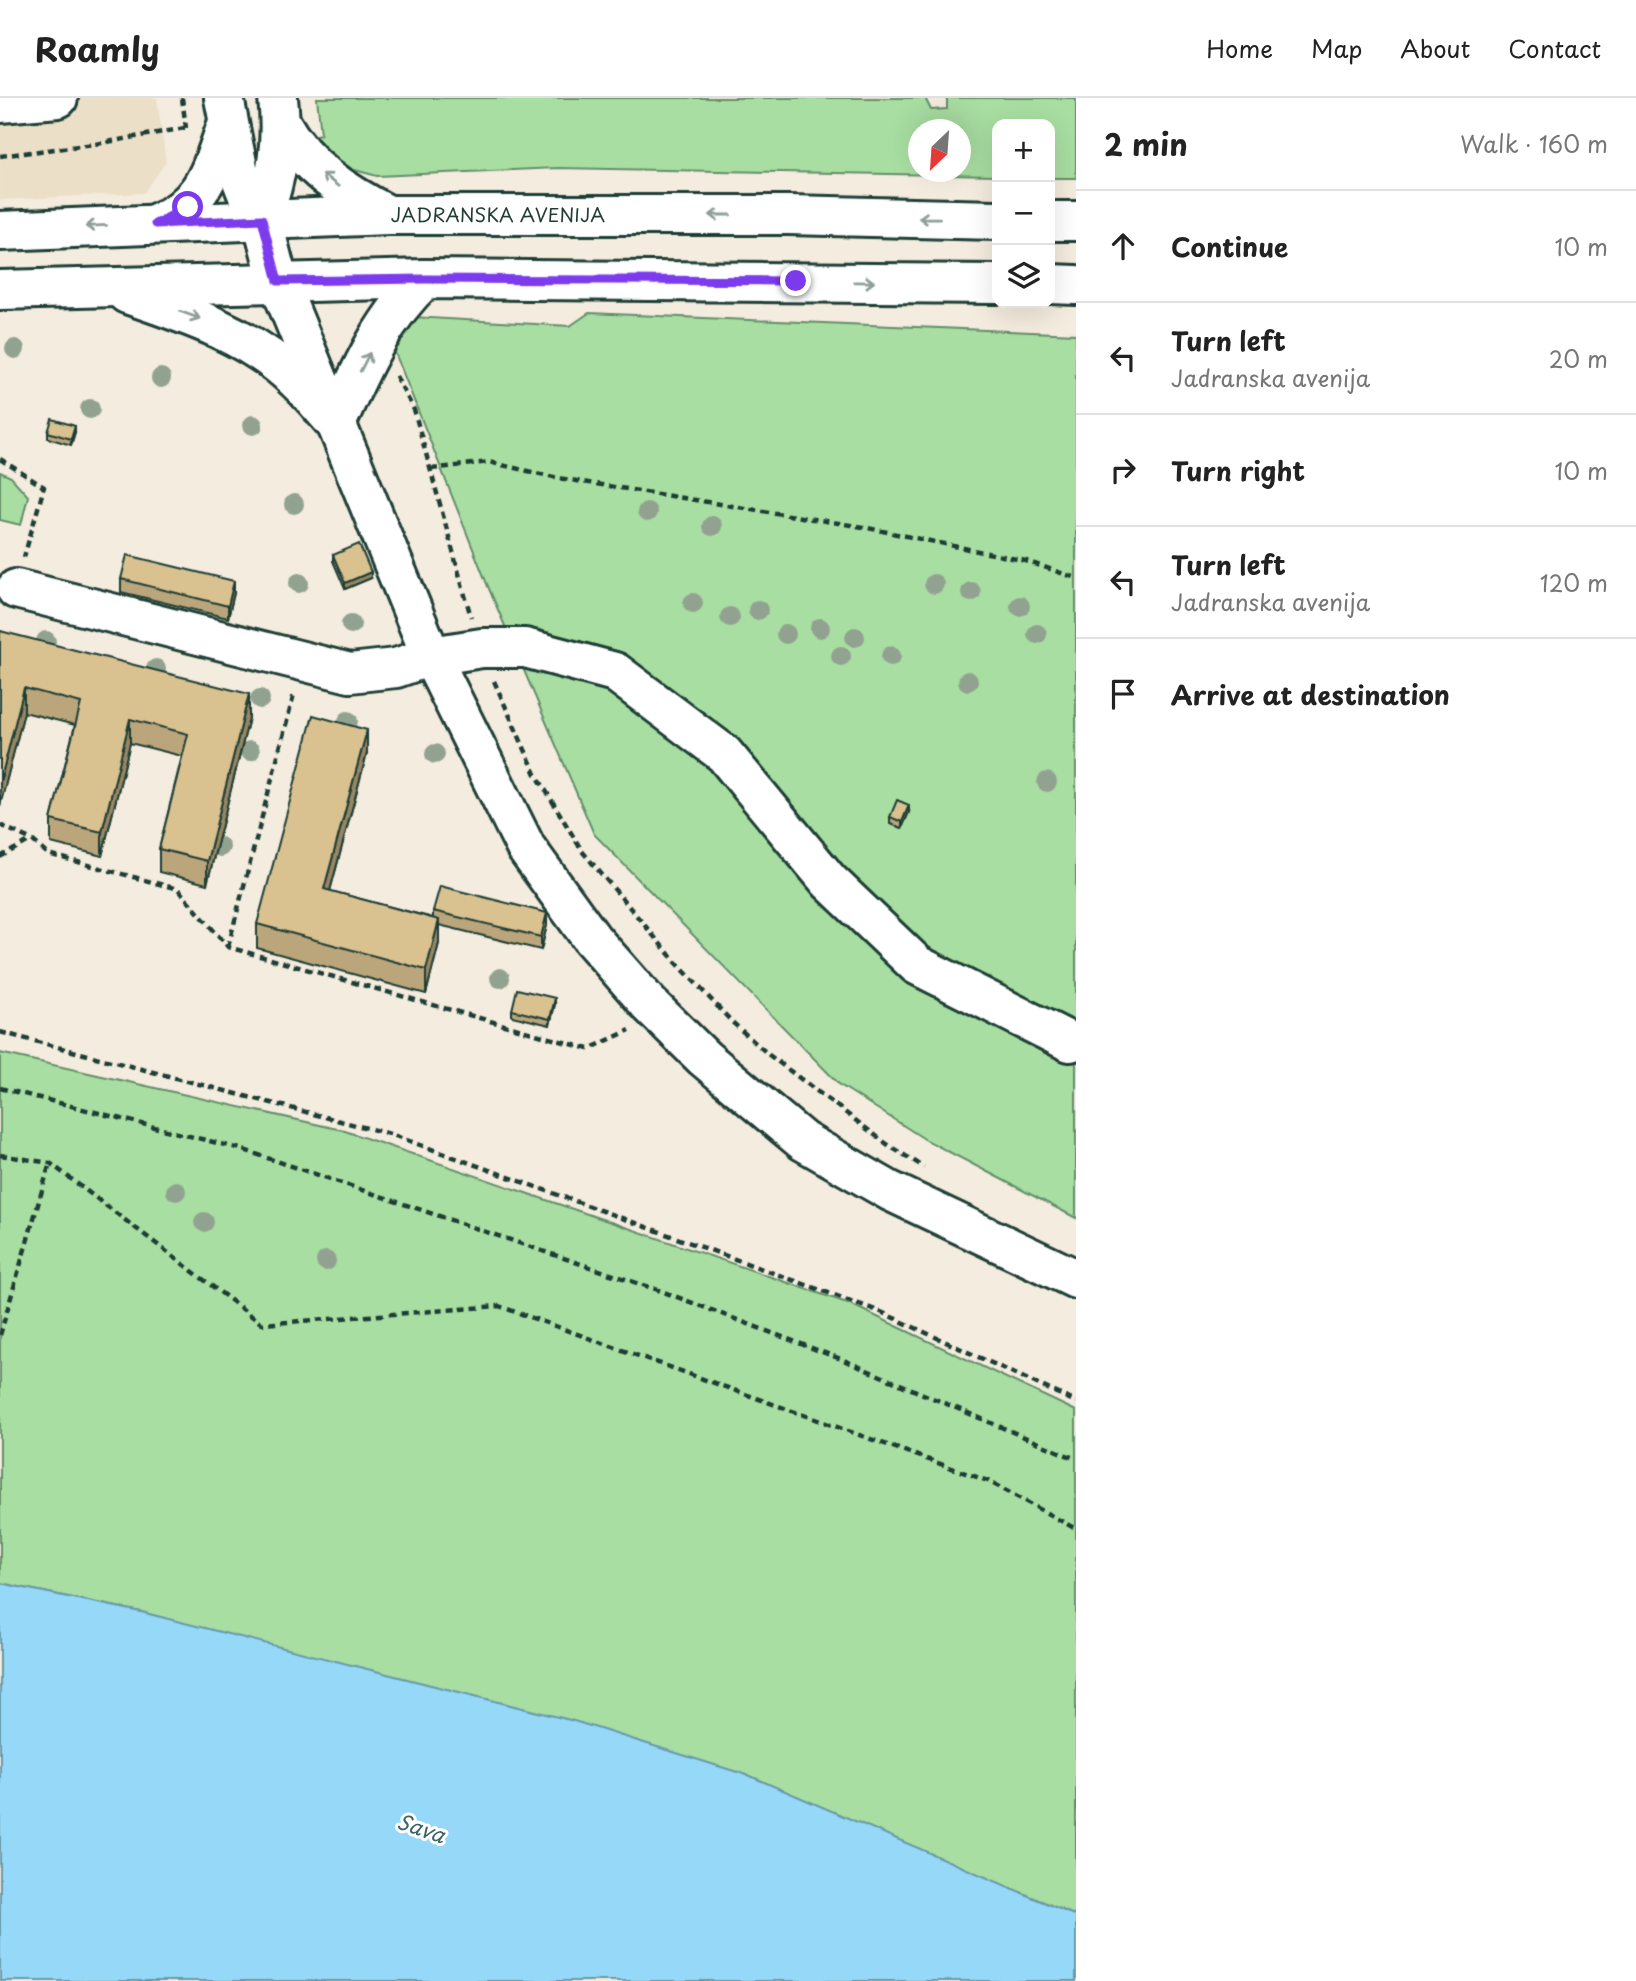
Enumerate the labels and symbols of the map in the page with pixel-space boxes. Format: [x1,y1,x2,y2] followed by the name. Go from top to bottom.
[908,119,971,182] north arrow
[321,172,340,187] one-way arrow
[172,191,203,222] route start
[391,200,605,228] street label: JADRANSKA AVENIJA
[709,208,732,222] one-way arrow
[918,211,941,225] one-way arrow
[85,220,108,233] one-way arrow
[780,265,811,296] route end
[852,275,875,289] one-way arrow
[178,310,200,323] one-way arrow
[358,352,372,373] one-way arrow
[393,1804,451,1850] water label: Sava

